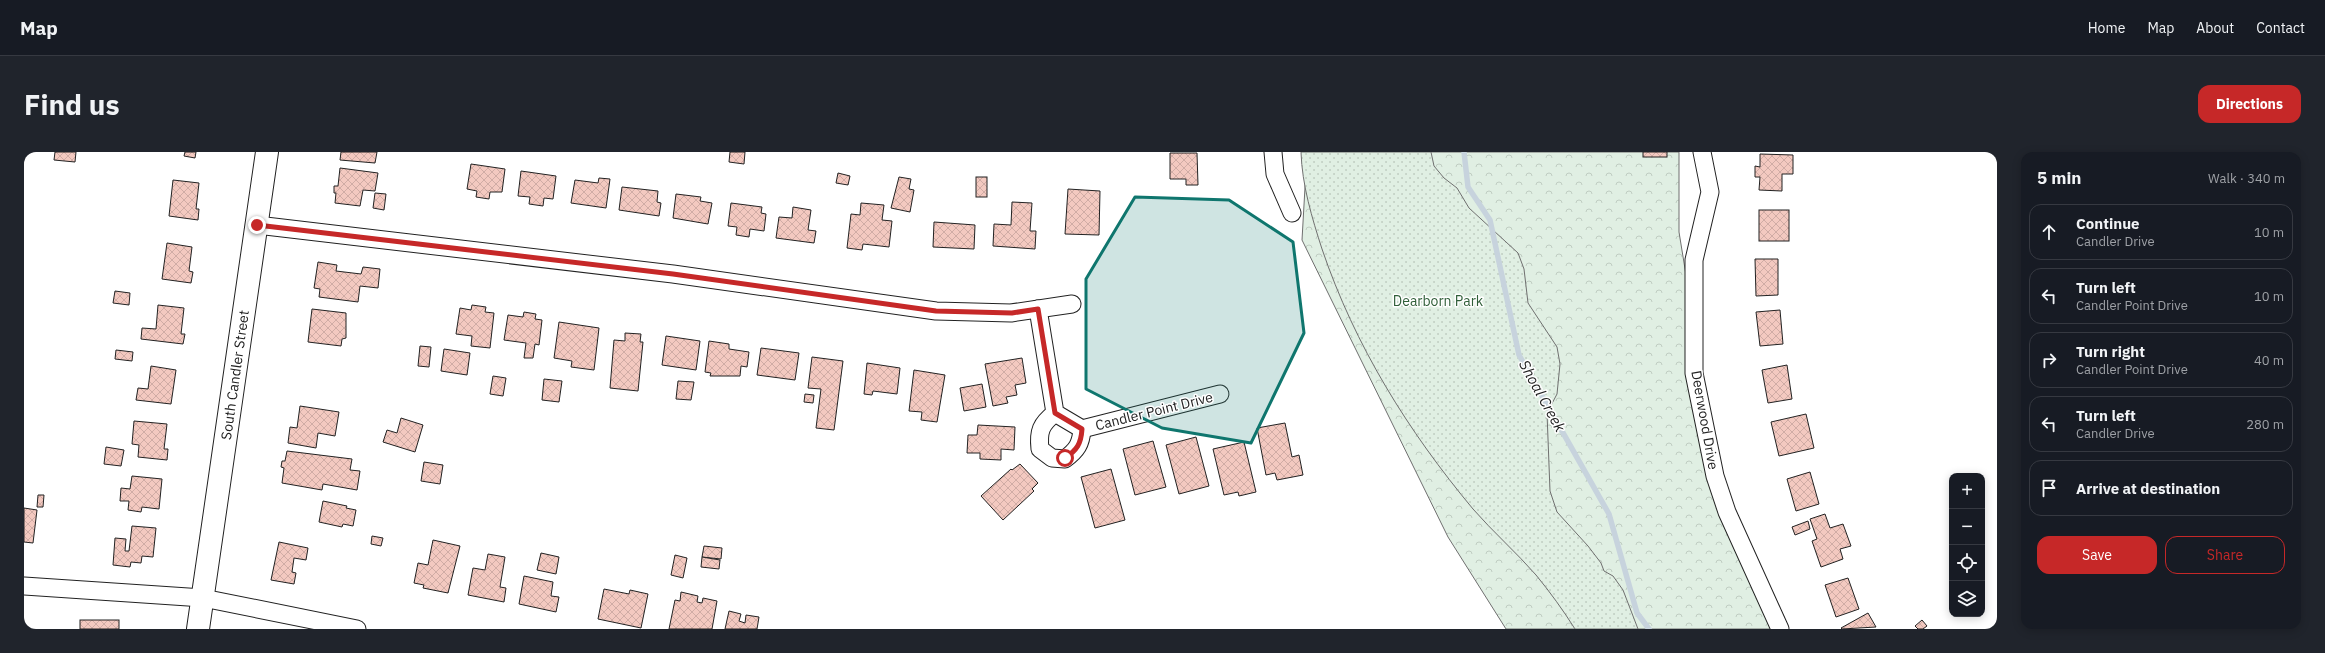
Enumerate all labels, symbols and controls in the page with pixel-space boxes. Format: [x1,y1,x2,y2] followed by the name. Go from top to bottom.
[20,16,58,40] text: Map
[2088,19,2125,37] text: Home
[2147,19,2174,37] text: Map
[2196,19,2234,37] text: About
[2256,19,2305,37] text: Contact
[2198,85,2301,123] button: Directions
[24,86,120,123] text: Find us
[2037,167,2081,189] text: 5 min
[2208,170,2285,187] text: Walk · 340 m
[2076,214,2140,233] text: Continue
[248,216,266,234] route end
[2038,221,2060,243] icon: ahead
[2254,224,2284,241] text: 10 m
[2076,233,2155,250] text: Candler Drive
[2076,278,2136,297] text: Turn left
[2038,285,2060,307] icon: left
[2254,288,2284,305] text: 10 m
[1393,292,1484,310] park label: Dearborn Park
[2076,297,2188,314] text: Candler Point Drive
[217,309,253,441] street label: South Candler Street
[2076,342,2145,361] text: Turn right
[2038,349,2060,371] icon: right
[2254,352,2284,369] text: 40 m
[1515,357,1570,435] water label: Shoal Creek
[2076,361,2188,378] text: Candler Point Drive
[1687,369,1723,471] street label: Deerwood Drive
[1093,388,1215,434] street label: Candler Point Drive
[2076,406,2136,425] text: Turn left
[2038,413,2060,435] icon: left
[2246,416,2284,433] text: 280 m
[2076,425,2155,442] text: Candler Drive
[1056,449,1074,467] route start
[1949,473,1985,617] map controls
[1949,473,1985,509] button: +
[2038,477,2060,499] icon: arrive
[2076,479,2220,498] text: Arrive at destination
[1949,509,1985,545] button: −
[2037,536,2157,574] button: Save
[2165,536,2285,574] button: Share
[1949,545,1985,581] button: locate
[1949,581,1985,617] button: layers

